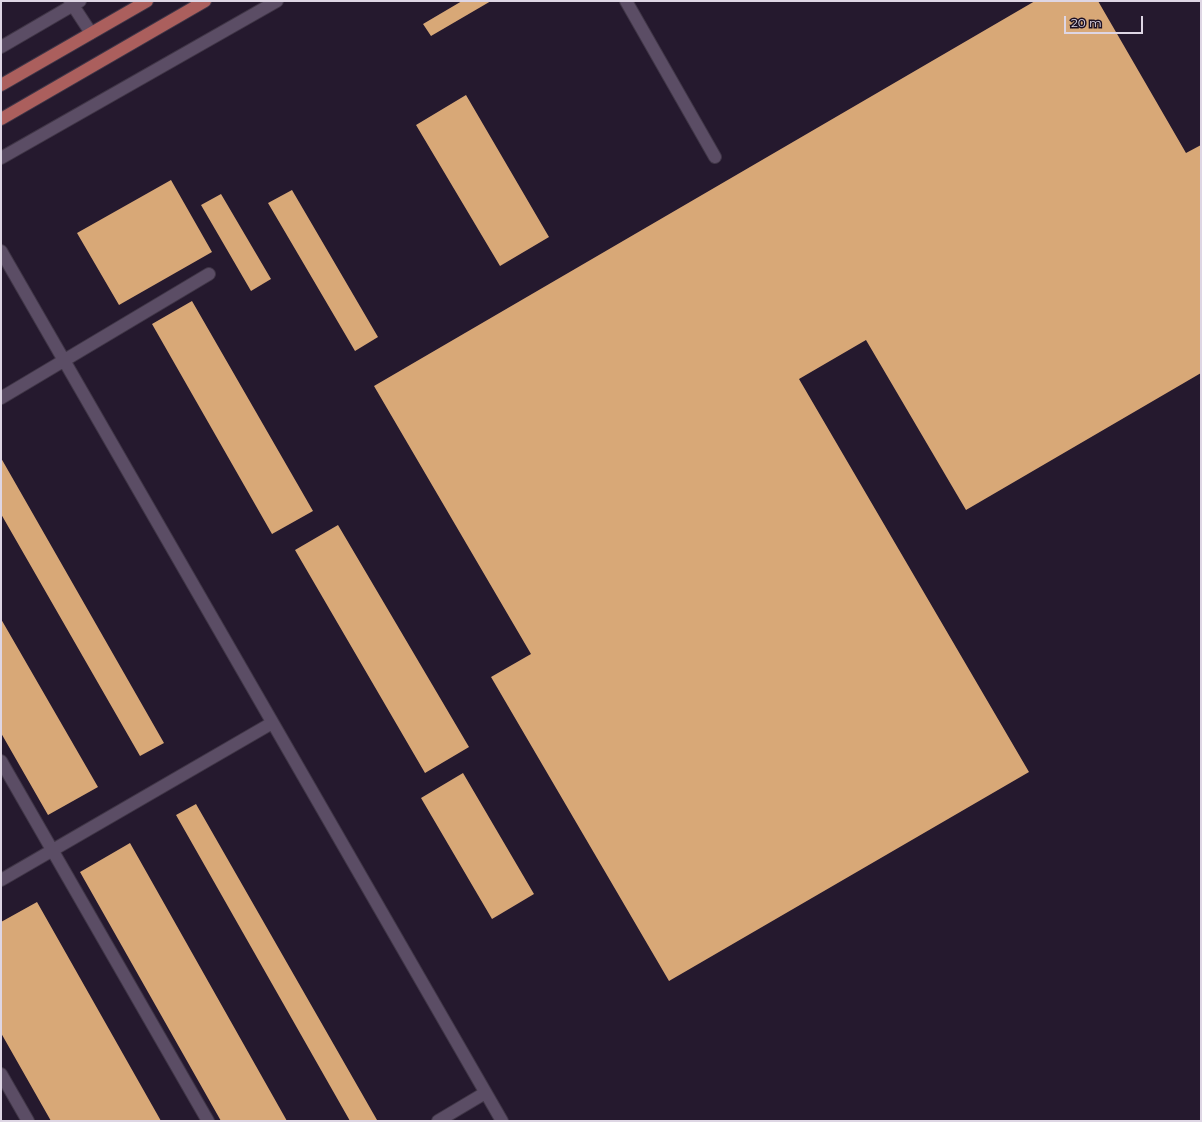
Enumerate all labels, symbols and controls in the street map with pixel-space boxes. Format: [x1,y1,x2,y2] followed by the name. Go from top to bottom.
[1066,8,1145,34] scale bar
[1071,15,1102,30] text: 20 m

